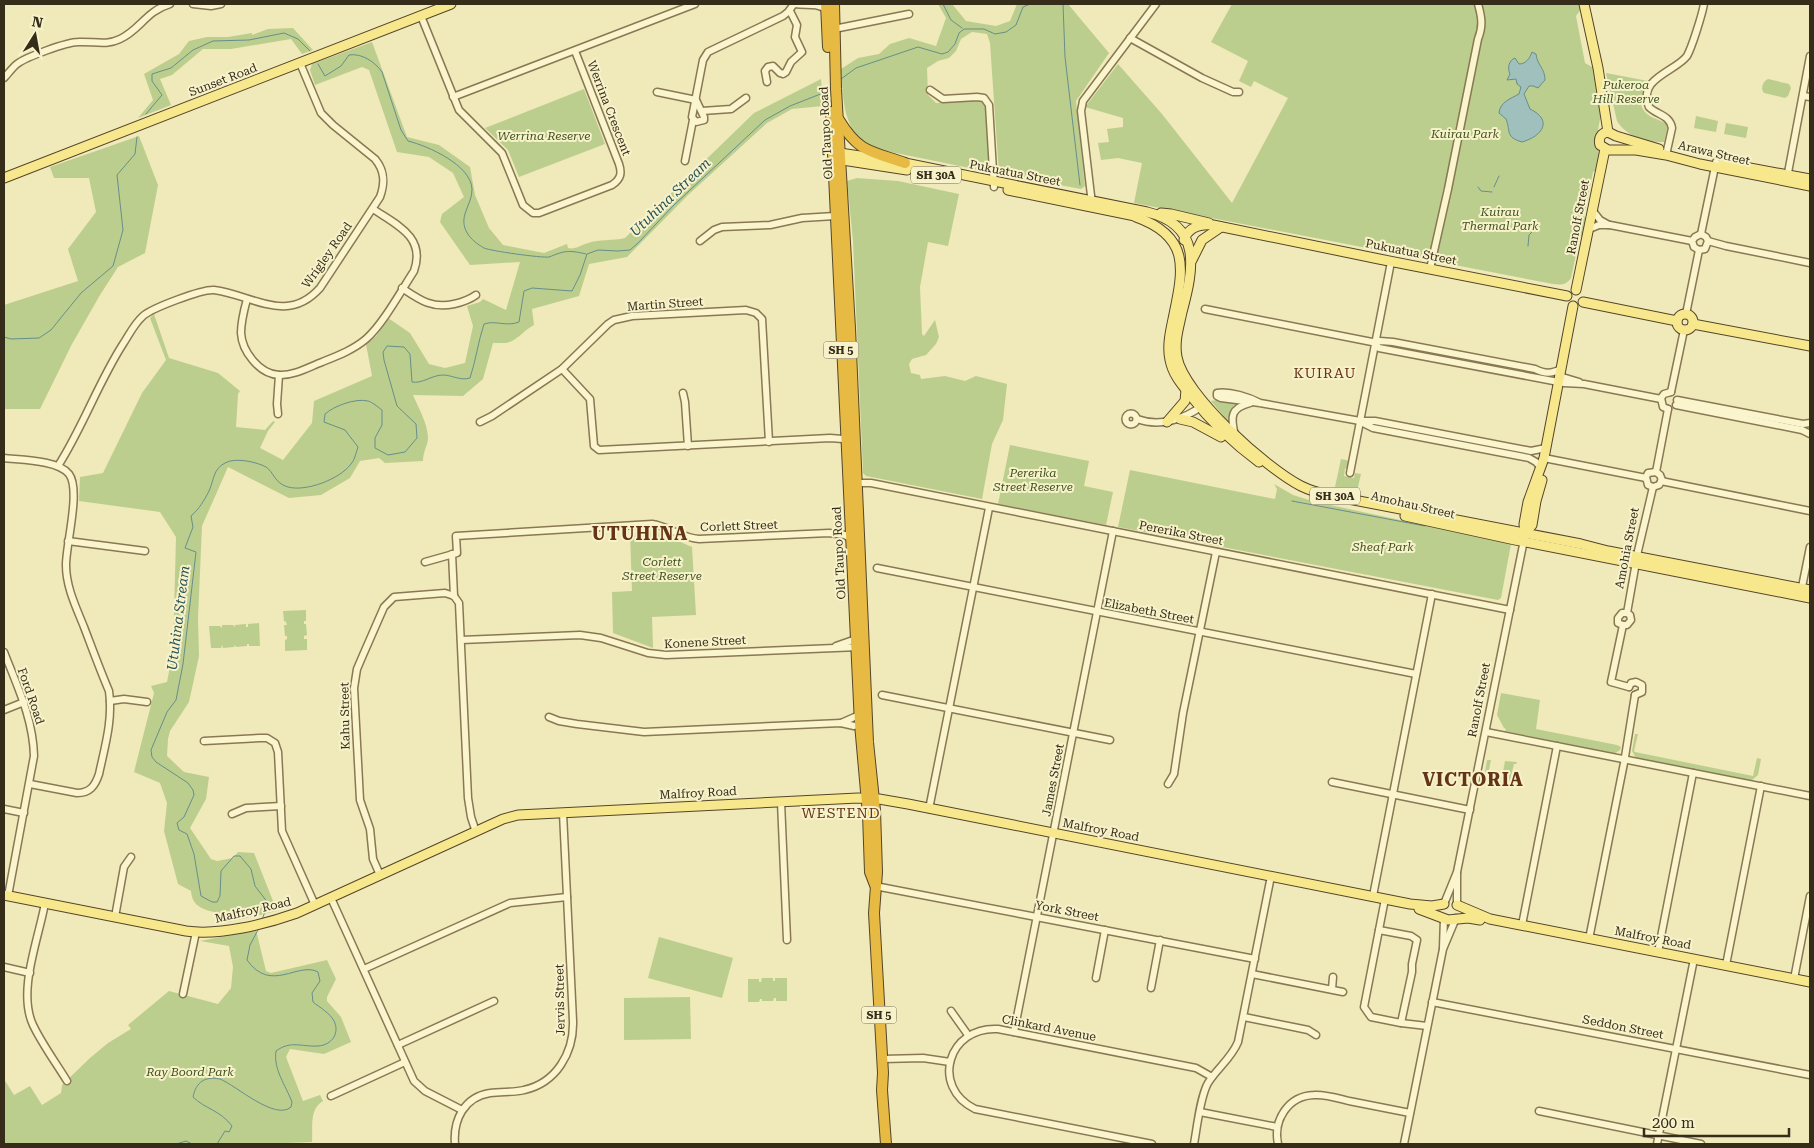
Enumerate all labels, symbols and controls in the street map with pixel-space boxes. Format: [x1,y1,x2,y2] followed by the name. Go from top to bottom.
[10,10,60,60] north arrow
[31,13,45,31] text: N
[584,59,634,158] street label: Werrina Crescent
[187,60,259,99] street label: Sunset Road
[1591,78,1660,106] park label: Pukeroa Hill Reserve
[817,86,835,180] street label: Old Taupo Road
[1430,127,1499,141] park label: Kuirau Park
[498,129,590,143] park label: Werrina Reserve
[1677,138,1752,168] street label: Arawa Street
[627,155,713,239] water label: Utuhina Stream
[968,157,1062,189] street label: Pukuatua Street
[911,166,961,184] road number: SH 30A
[1564,178,1592,255] street label: Ranolf Street
[1461,205,1539,233] park label: Kuirau Thermal Park
[299,219,355,291] street label: Wrigley Road
[1364,236,1458,268] street label: Pukuatua Street
[626,294,704,314] street label: Martin Street
[824,342,858,358] road number: SH 5
[1294,365,1356,381] district label: KUIRAU
[992,466,1073,494] park label: Pererika Street Reserve
[1310,488,1360,504] road number: SH 30A
[1370,489,1457,522] street label: Amohau Street
[830,506,848,600] street label: Old Taupo Road
[1612,506,1642,590] street label: Amohia Street
[700,518,779,534] street label: Corlett Street
[1138,518,1225,548] street label: Pererika Street
[592,523,688,544] district label: UTUHINA
[1351,540,1414,554] park label: Sheaf Park
[621,555,702,583] park label: Corlett Street Reserve
[164,565,192,671] water label: Utuhina Stream
[1103,595,1196,627] street label: Elizabeth Street
[664,633,747,651] street label: Konene Street
[1465,661,1493,738] street label: Ranolf Street
[15,666,47,726] street label: Ford Road
[337,682,353,750] street label: Kahu Street
[1039,742,1067,817] street label: James Street
[1422,769,1524,790] district label: VICTORIA
[659,784,737,802] street label: Malfroy Road
[801,805,881,821] district label: WESTEND
[1062,816,1141,844] street label: Malfroy Road
[214,894,293,926] street label: Malfroy Road
[1034,898,1101,924] street label: York Street
[1614,924,1693,952] street label: Malfroy Road
[552,963,568,1036] street label: Jervis Street
[862,1006,896,1024] road number: SH 5
[1001,1012,1098,1044] street label: Clinkard Avenue
[1581,1012,1665,1042] street label: Seddon Street
[145,1065,234,1079] park label: Ray Boord Park
[1644,1106,1789,1138] scale bar
[1652,1114,1695,1132] text: 200 m

